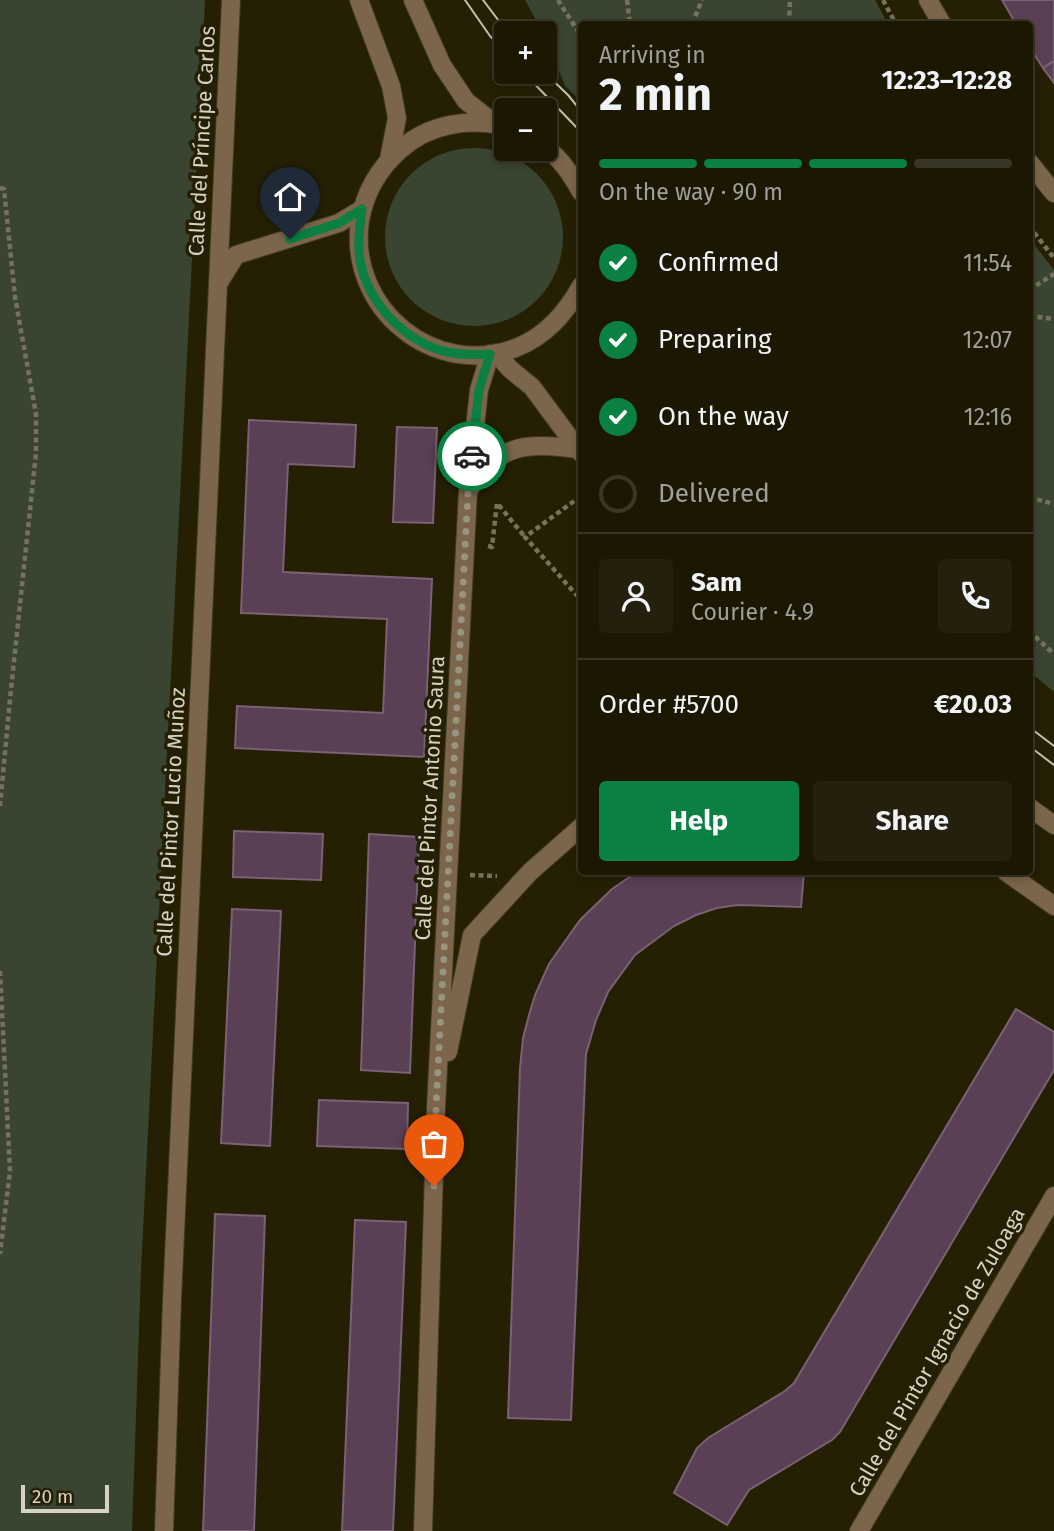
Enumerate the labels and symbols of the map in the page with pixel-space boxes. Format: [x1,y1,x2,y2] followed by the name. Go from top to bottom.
[183,25,221,257] street label: Calle del Príncipe Carlos
[260,167,320,239] pin
[437,421,507,491] courier
[410,655,450,941] street label: Calle del Pintor Antonio Saura
[151,687,191,957] street label: Calle del Pintor Lucio Muñoz
[404,1114,464,1186] pin
[843,1203,1031,1501] street label: Calle del Pintor Ignacio de Zuloaga
[21,1482,108,1514] scale bar

